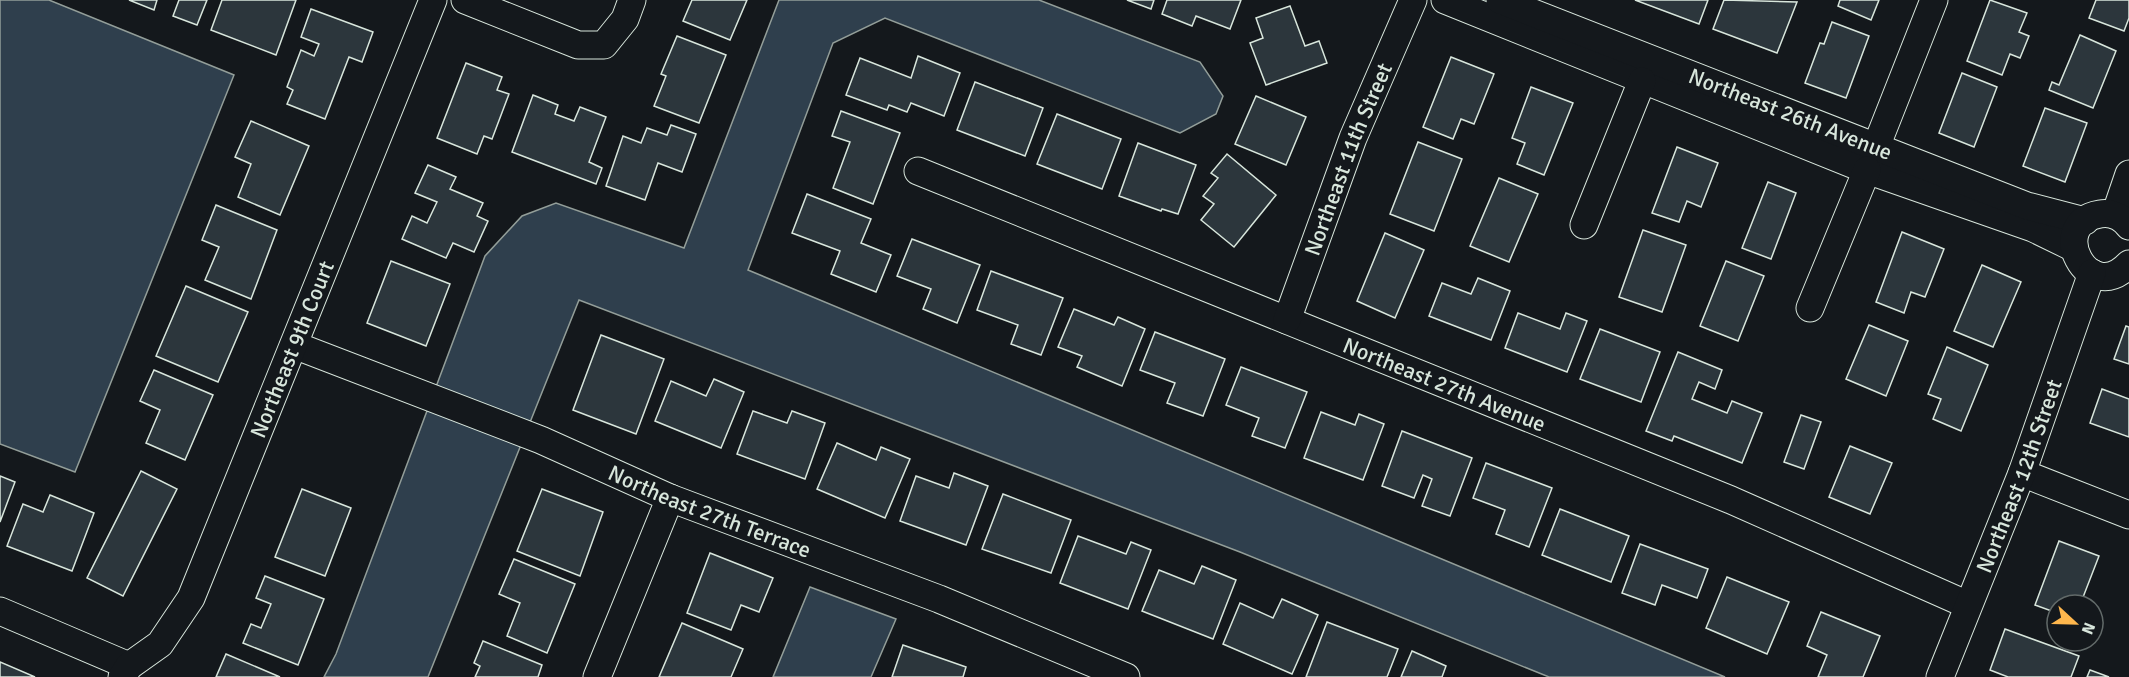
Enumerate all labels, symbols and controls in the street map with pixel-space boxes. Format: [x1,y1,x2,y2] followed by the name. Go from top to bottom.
[1298,58,1398,259] street label: Northeast 11th Street
[1685,62,1896,166] street label: Northeast 26th Avenue
[244,257,340,441] street label: Northeast 9th Court
[1339,331,1550,437] street label: Northeast 27th Avenue
[1970,375,2067,577] street label: Northeast 12th Street
[604,459,815,563] street label: Northeast 27th Terrace
[2045,593,2105,653] north arrow
[2077,619,2099,637] text: N

